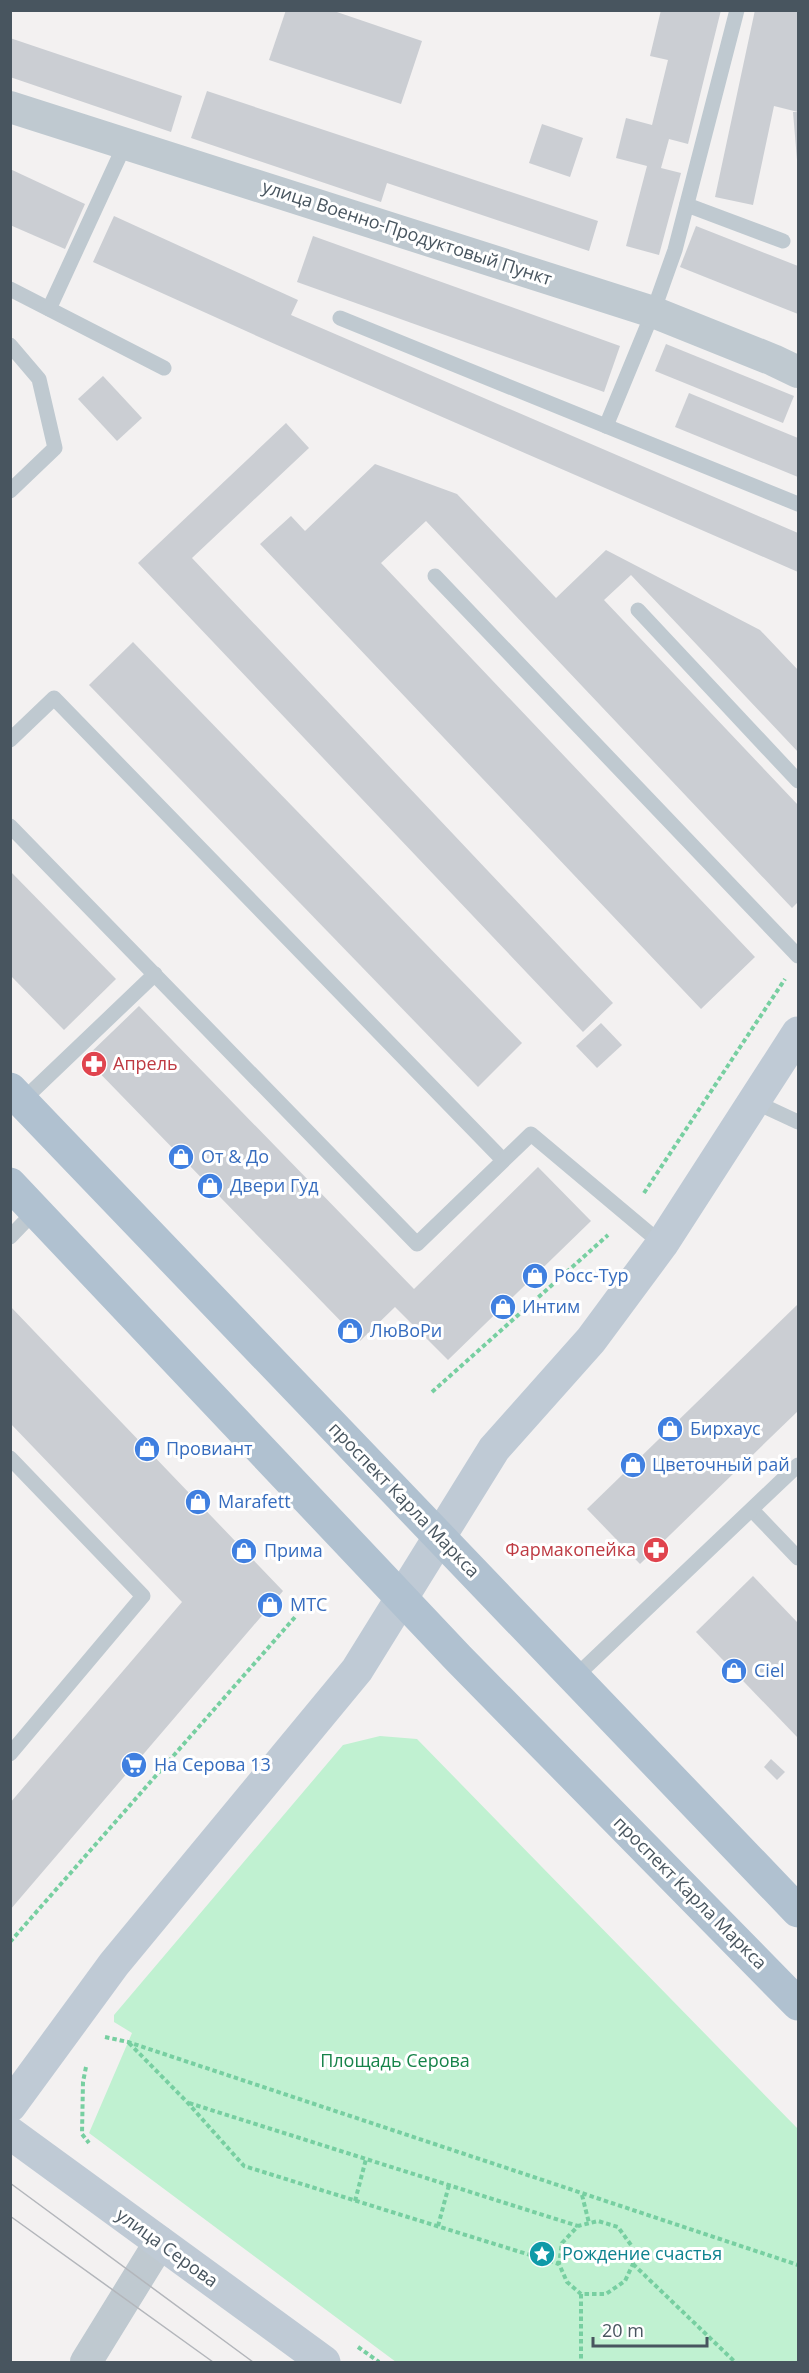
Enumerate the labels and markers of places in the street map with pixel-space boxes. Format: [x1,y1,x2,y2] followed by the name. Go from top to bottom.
[79,1049,109,1079] pharmacy icon: Апрель
[113,1051,178,1075] place label: Апрель
[166,1142,196,1172] shop icon: От & До
[201,1144,269,1168] place label: От & До
[195,1171,225,1201] shop icon: Двери Гуд
[230,1173,319,1197] place label: Двери Гуд
[520,1261,550,1291] shop icon: Росс-Тур
[554,1263,629,1287] place label: Росс-Тур
[488,1292,518,1322] shop icon: Интим
[522,1294,580,1318] place label: Интим
[335,1316,365,1346] shop icon: ЛюВоРи
[370,1318,442,1342] place label: ЛюВоРи
[655,1414,685,1444] shop icon: Бирхаус
[690,1416,761,1440] place label: Бирхаус
[132,1434,162,1464] shop icon: Провиант
[166,1436,253,1460] place label: Провиант
[618,1450,648,1480] shop icon: Цветочный рай
[652,1452,790,1476] place label: Цветочный рай
[183,1487,213,1517] shop icon: Marafett
[218,1489,291,1513] place label: Marafett
[641,1535,671,1565] pharmacy icon: Фармакопейка
[229,1536,259,1566] shop icon: Прима
[505,1537,636,1561] place label: Фармакопейка
[264,1538,323,1562] place label: Прима
[255,1590,285,1620] shop icon: МТС
[290,1592,327,1616] place label: МТС
[719,1656,749,1686] shop icon: Ciel
[754,1658,785,1682] place label: Ciel
[119,1750,149,1780] supermarket icon: На Серова 13
[154,1752,271,1776] place label: На Серова 13
[527,2239,557,2269] place icon: Рождение счастья
[562,2241,722,2265] place label: Рождение счастья

